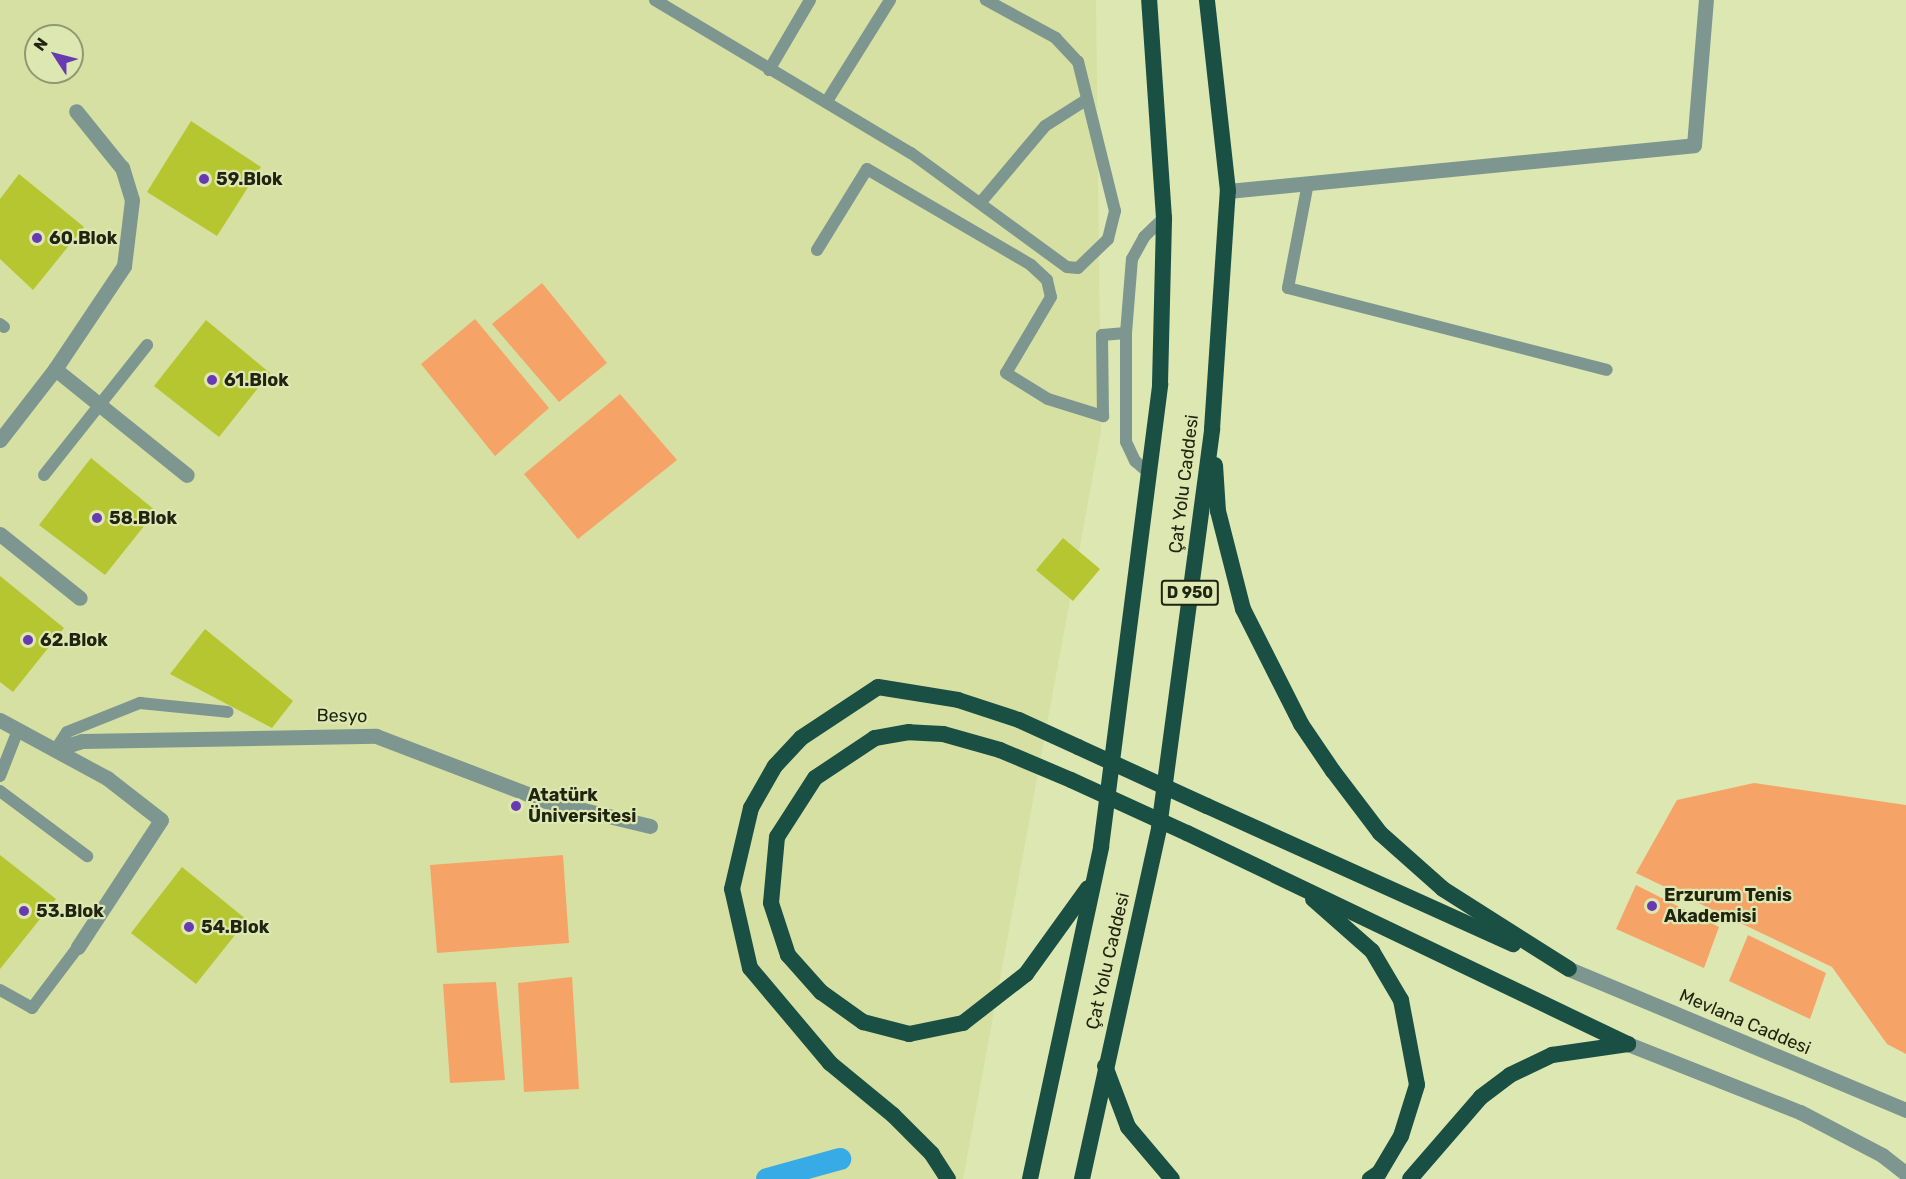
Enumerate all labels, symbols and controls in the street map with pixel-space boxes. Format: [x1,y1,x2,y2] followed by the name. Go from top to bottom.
[24,24,84,84] north arrow
[30,34,52,55] text: N
[216,168,283,190] place label: 59.Blok
[197,172,211,186] marker: 59.Blok
[49,227,117,249] place label: 60.Blok
[30,231,44,245] marker: 60.Blok
[224,369,289,391] place label: 61.Blok
[205,373,219,387] marker: 61.Blok
[1165,413,1203,555] street label: Çat Yolu Caddesi
[109,507,177,529] place label: 58.Blok
[90,511,104,525] marker: 58.Blok
[1160,580,1220,606] road number: D 950
[40,629,108,651] place label: 62.Blok
[21,633,35,647] marker: 62.Blok
[316,705,368,727] street label: Besyo
[528,785,636,828] place label: Atatürk Üniversitesi
[509,799,523,813] marker: Atatürk Üniversitesi
[1664,885,1792,928] place label: Erzurum Tenis Akademisi
[1082,890,1134,1032] street label: Çat Yolu Caddesi
[1645,899,1659,913] marker: Erzurum Tenis Akademisi
[36,900,104,922] place label: 53.Blok
[17,904,31,918] marker: 53.Blok
[201,916,269,938] place label: 54.Blok
[182,920,196,934] marker: 54.Blok
[1676,985,1814,1059] street label: Mevlana Caddesi

